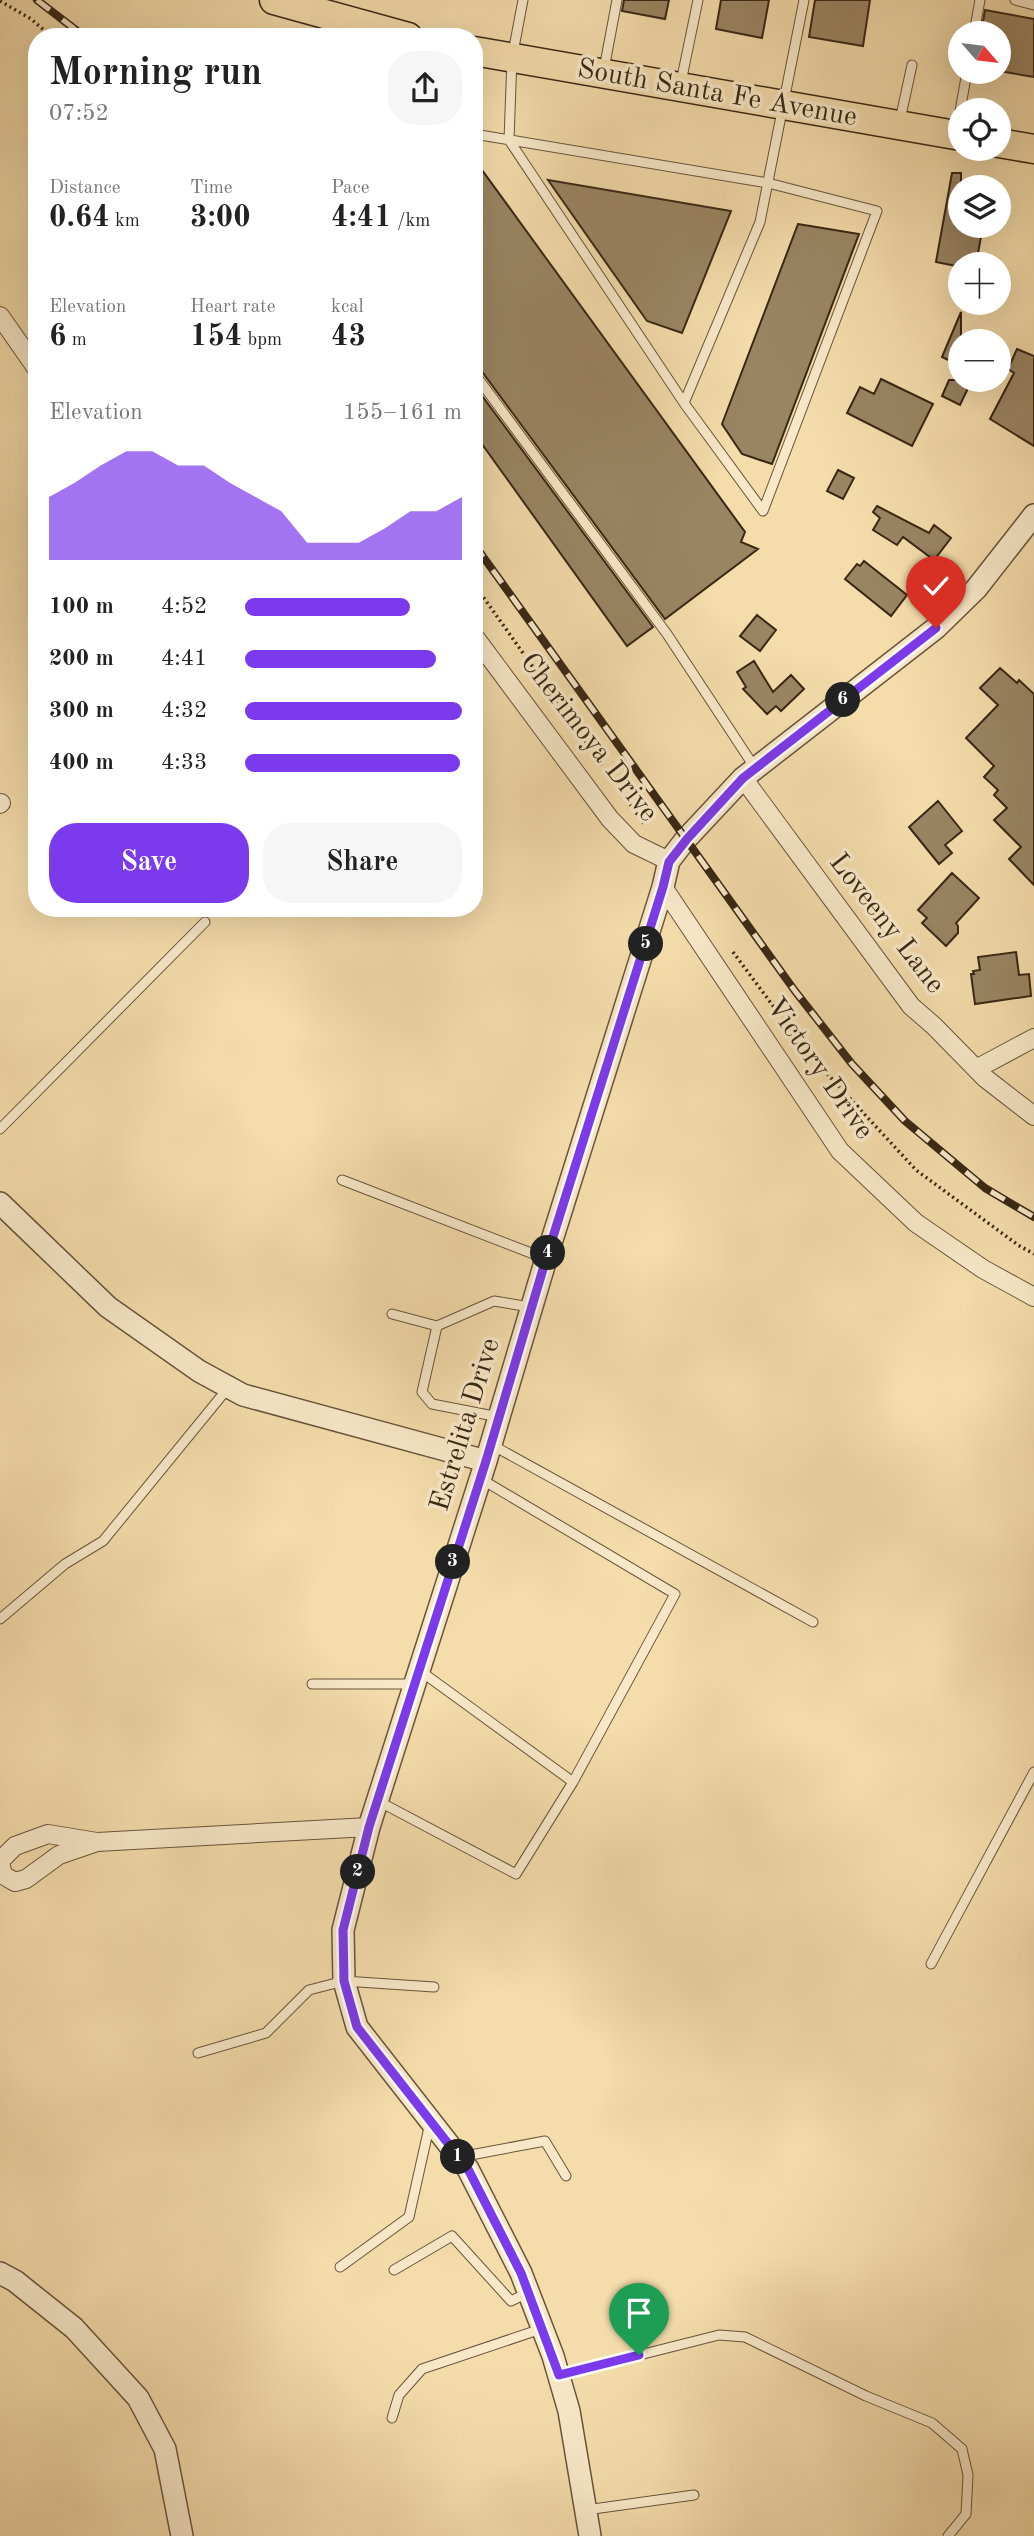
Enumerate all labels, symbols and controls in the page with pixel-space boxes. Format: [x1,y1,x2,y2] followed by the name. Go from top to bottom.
[948,21,1012,84] north arrow
[948,21,1011,392] map controls
[388,51,462,125] button: share
[49,55,262,93] text: Morning run
[575,56,859,132] street label: South Santa Fe Avenue
[948,98,1011,161] button: locate
[49,102,109,125] text: 07:52
[948,175,1011,238] button: layers
[49,179,121,198] text: Distance
[190,179,233,198] text: Time
[331,179,370,198] text: Pace
[49,203,110,233] text: 0.64
[190,203,251,233] text: 3:00
[331,203,392,233] text: 4:41
[110,212,140,231] text: km
[392,212,430,231] text: /km
[948,252,1011,315] button: +
[49,298,126,317] text: Elevation
[190,298,275,317] text: Heart rate
[331,298,364,317] text: kcal
[49,322,66,352] text: 6
[190,322,242,352] text: 154
[331,322,366,352] text: 43
[948,329,1011,392] button: −
[66,331,87,350] text: m
[242,331,282,350] text: bpm
[49,401,143,424] text: Elevation
[343,401,462,424] text: 155–161 m
[906,556,966,628] pin
[917,567,955,605] icon: check
[49,595,114,618] text: 100 m
[161,595,207,618] text: 4:52
[49,647,114,670] text: 200 m
[161,647,207,670] text: 4:41
[514,649,662,827] street label: Cherimoya Drive
[826,682,860,718] pin: 6
[837,690,848,709] text: 6
[49,699,114,722] text: 300 m
[161,699,207,722] text: 4:32
[49,751,114,774] text: 400 m
[161,751,207,774] text: 4:33
[49,823,249,903] button: Save
[263,823,462,903] button: Share
[823,849,949,999] street label: Loveeny Lane
[628,926,664,962] pin: 5
[640,934,651,953] text: 5
[760,993,878,1145] street label: Victory Drive
[530,1236,566,1270] pin: 4
[542,1243,553,1262] text: 4
[426,1335,506,1515] street label: Estrelita Drive
[435,1544,470,1580] pin: 3
[447,1552,458,1571] text: 3
[340,1854,376,1890] pin: 2
[352,1862,363,1881] text: 2
[440,2140,476,2174] pin: 1
[452,2147,463,2166] text: 1
[609,2283,669,2355] pin
[620,2294,658,2332] icon: arrive

